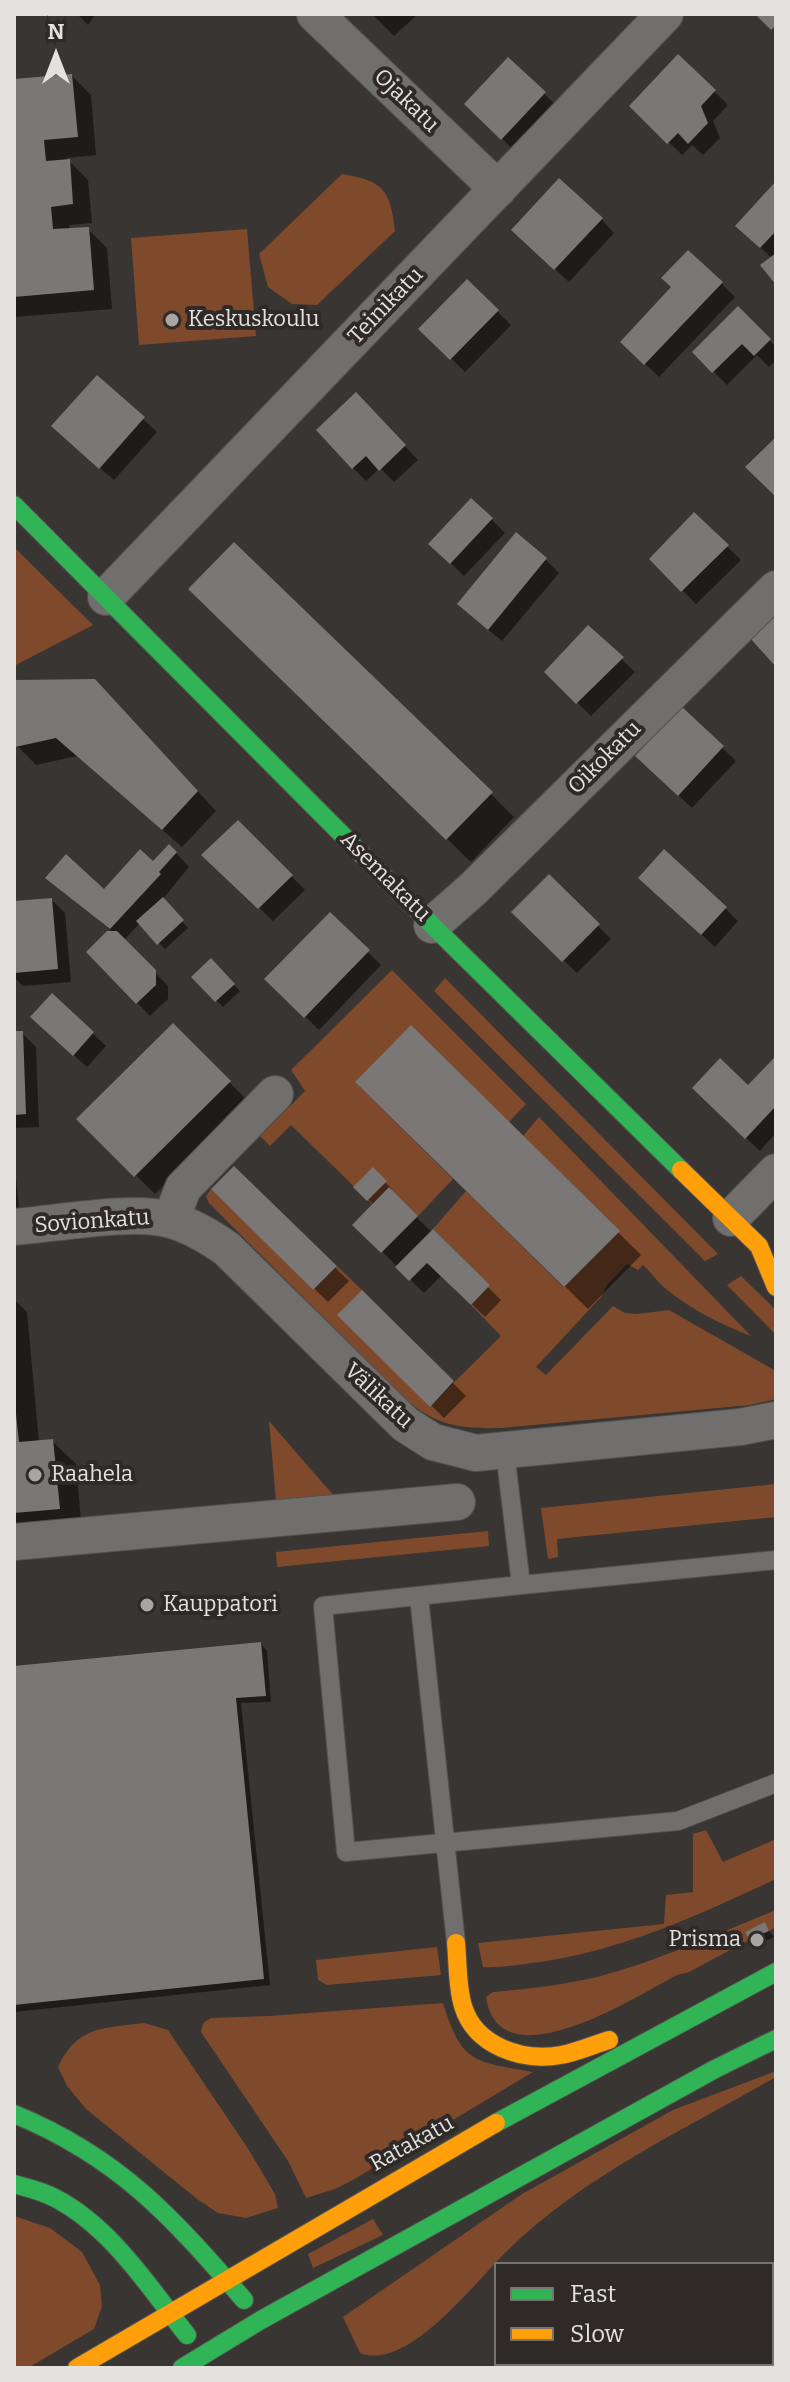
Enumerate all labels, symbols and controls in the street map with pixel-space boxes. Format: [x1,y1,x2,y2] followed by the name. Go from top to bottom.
[16,16,96,96] north arrow
[48,18,64,45] text: N
[368,64,444,138] street label: Ojakatu
[343,262,429,350] street label: Teinikatu
[188,307,320,333] place label: Keskuskoulu
[163,311,181,329] marker: Keskuskoulu
[563,716,647,800] street label: Oikokatu
[335,827,435,927] street label: Asemakatu
[34,1205,150,1239] street label: Sovionkatu
[338,1358,418,1434] street label: Välikatu
[51,1462,133,1488] place label: Raahela
[26,1466,44,1484] marker: Raahela
[163,1592,278,1618] place label: Kauppatori
[138,1596,156,1614] marker: Kauppatori
[669,1927,741,1953] place label: Prisma
[748,1931,766,1949] marker: Prisma
[366,2110,458,2178] street label: Ratakatu
[494,2262,774,2366] legend
[570,2280,616,2308] text: Fast
[570,2320,624,2348] text: Slow

